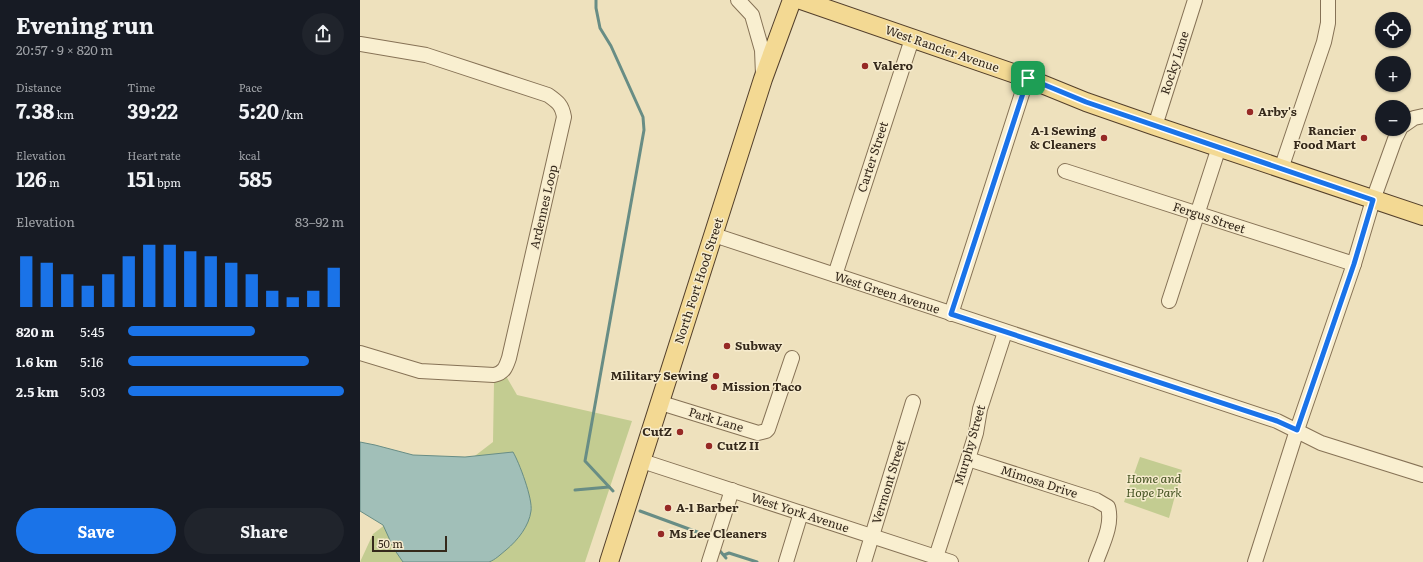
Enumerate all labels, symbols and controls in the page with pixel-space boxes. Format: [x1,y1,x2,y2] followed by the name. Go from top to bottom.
[16,8,154,41] text: Evening run
[1375,12,1411,136] map controls
[1375,12,1411,48] button: locate
[302,13,344,55] button: share
[883,20,1002,76] street label: West Rancier Avenue
[1155,29,1193,97] street label: Rocky Lane
[16,40,113,59] text: 20:57 · 9 × 820 m
[873,56,913,74] place label: Valero
[1375,56,1411,92] button: +
[860,61,870,71] marker: Valero
[1011,61,1045,95] pin
[1017,67,1039,89] icon: arrive
[16,79,61,95] text: Distance
[127,79,155,95] text: Time
[239,79,262,95] text: Pace
[16,95,54,125] text: 7.38
[127,95,178,125] text: 39:22
[239,95,279,125] text: 5:20
[1375,100,1411,136] button: −
[1258,102,1297,120] place label: Arby's
[54,106,74,122] text: km
[279,106,303,122] text: /km
[1245,107,1255,117] marker: Arby's
[852,119,892,194] street label: Carter Street
[1030,121,1097,153] place label: A-1 Sewing & Cleaners
[1293,121,1357,153] place label: Rancier Food Mart
[1099,133,1109,143] marker: A-1 Sewing & Cleaners
[1359,133,1369,143] marker: Rancier Food Mart
[16,147,66,163] text: Elevation
[127,147,181,163] text: Heart rate
[239,147,260,163] text: kcal
[16,163,47,193] text: 126
[127,163,155,193] text: 151
[239,163,272,193] text: 585
[525,163,561,251] street label: Ardennes Loop
[47,174,60,190] text: m
[155,174,181,190] text: bpm
[1171,197,1248,237] street label: Fergus Street
[16,212,75,231] text: Elevation
[295,212,344,231] text: 83–92 m
[669,215,727,346] street label: North Fort Hood Street
[832,266,942,318] street label: West Green Avenue
[16,322,54,341] text: 820 m
[80,322,104,341] text: 5:45
[735,336,783,354] place label: Subway
[722,341,732,351] marker: Subway
[16,352,58,371] text: 1.6 km
[80,352,103,371] text: 5:16
[610,366,709,384] place label: Military Sewing
[711,371,721,381] marker: Military Sewing
[722,377,802,395] place label: Mission Taco
[16,382,59,401] text: 2.5 km
[80,382,105,401] text: 5:03
[709,382,719,392] marker: Mission Taco
[686,402,746,436] street label: Park Lane
[949,402,989,487] street label: Murphy Street
[642,422,672,440] place label: CutZ
[675,427,685,437] marker: CutZ
[717,436,759,454] place label: CutZ II
[867,437,909,526] street label: Vermont Street
[704,441,714,451] marker: CutZ II
[998,460,1080,502] street label: Mimosa Drive
[1126,469,1182,501] park label: Home and Hope Park
[749,488,852,536] street label: West York Avenue
[676,498,739,516] place label: A-1 Barber
[663,503,673,513] marker: A-1 Barber
[16,508,176,554] button: Save
[184,508,344,554] button: Share
[669,524,767,542] place label: Ms Lee Cleaners
[656,529,666,539] marker: Ms Lee Cleaners
[372,534,447,553] scale bar
[378,535,403,551] text: 50 m

